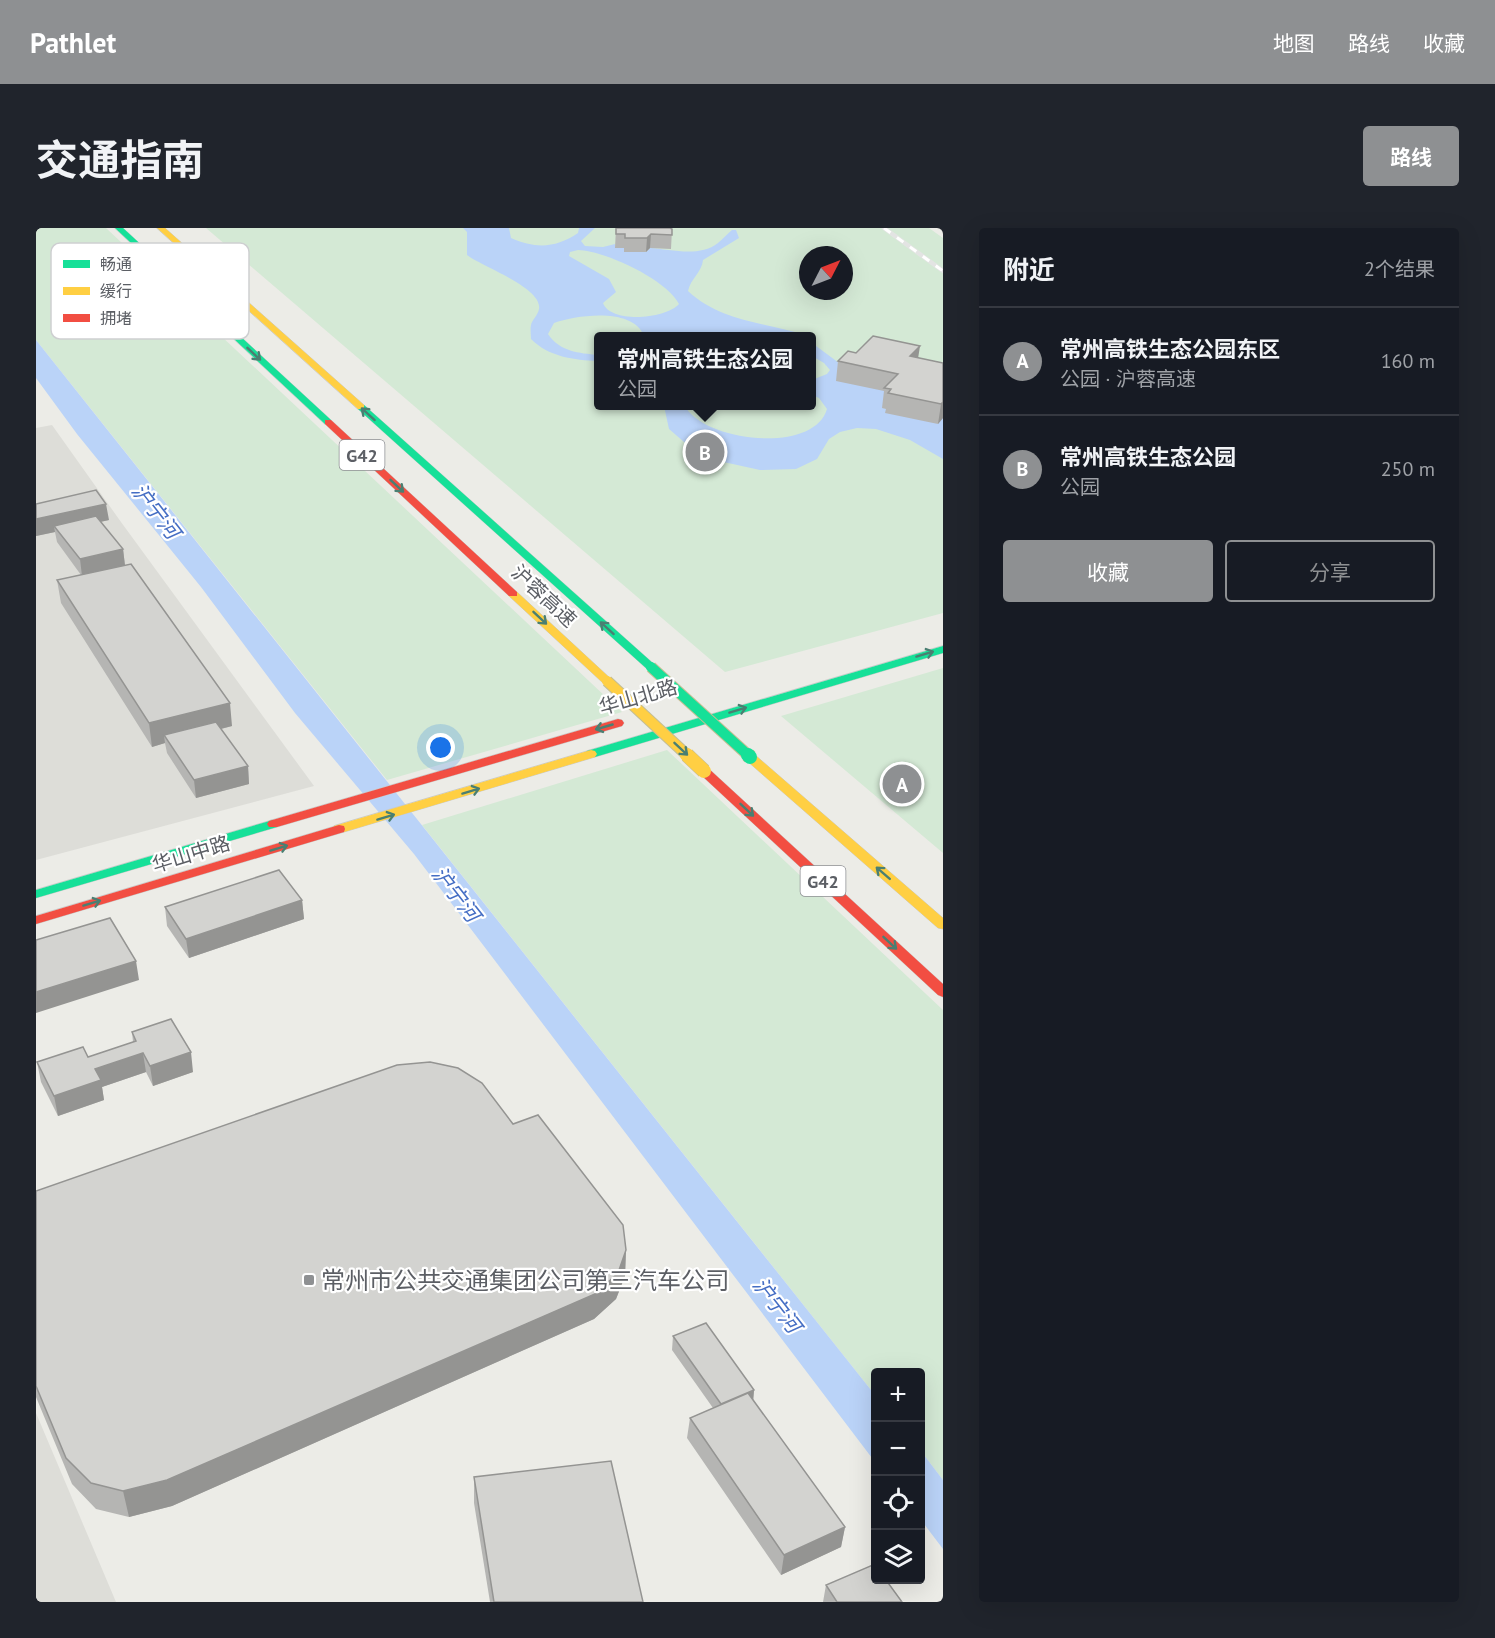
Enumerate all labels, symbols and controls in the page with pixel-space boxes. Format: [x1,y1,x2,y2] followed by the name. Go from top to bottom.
[30,24,116,61] text: Pathlet
[1273,30,1315,57] text: 地图
[1348,30,1390,57] text: 路线
[1423,30,1465,57] text: 收藏
[1363,126,1459,186] button: 路线
[36,132,204,187] text: 交通指南
[51,243,249,339] legend
[799,246,853,300] north arrow
[1003,253,1055,286] text: 附近
[100,254,132,274] text: 畅通
[1364,256,1435,282] text: 2个结果
[100,281,132,301] text: 缓行
[100,308,132,328] text: 拥堵
[594,332,816,410] popup
[1060,335,1280,363] text: 常州高铁生态公园东区
[617,345,793,373] text: 常州高铁生态公园
[246,347,261,361] one-way arrow
[1016,348,1029,374] text: A
[1381,348,1435,374] text: 160 m
[1060,366,1196,392] text: 公园 · 沪蓉高速
[617,376,657,402] text: 公园
[361,407,376,421] one-way arrow
[686,430,724,474] pin: B
[340,440,384,470] road number: G42
[1060,443,1236,471] text: 常州高铁生态公园
[1017,456,1028,482] text: B
[1381,456,1435,482] text: 250 m
[1060,474,1100,500] text: 公园
[126,478,188,547] water label: 沪宁河
[389,479,404,493] one-way arrow
[1003,540,1213,602] button: 收藏
[1225,540,1435,602] button: 分享
[506,559,582,633] street label: 沪蓉高速
[533,611,548,625] one-way arrow
[600,621,615,635] one-way arrow
[915,648,934,659] one-way arrow
[596,673,680,721] street label: 华山北路
[728,704,747,715] one-way arrow
[595,722,614,733] one-way arrow
[426,733,455,762] your location
[673,742,688,756] one-way arrow
[882,762,922,806] pin: A
[461,785,480,796] one-way arrow
[739,803,754,817] one-way arrow
[376,810,395,821] one-way arrow
[149,830,233,878] street label: 华山中路
[269,842,288,853] one-way arrow
[426,861,488,930] water label: 沪宁河
[800,866,846,896] road number: G42
[876,866,891,880] one-way arrow
[82,897,101,909] one-way arrow
[882,936,897,950] one-way arrow
[321,1265,729,1296] place label: 常州市公共交通集团公司第三汽车公司
[747,1272,809,1341] water label: 沪宁河
[302,1273,316,1287] marker: 常州市公共交通集团公司第三汽车公司
[871,1368,925,1584] map controls
[871,1368,925,1422] button: +
[871,1422,925,1476] button: −
[871,1476,925,1530] button: locate
[871,1530,925,1584] button: layers

